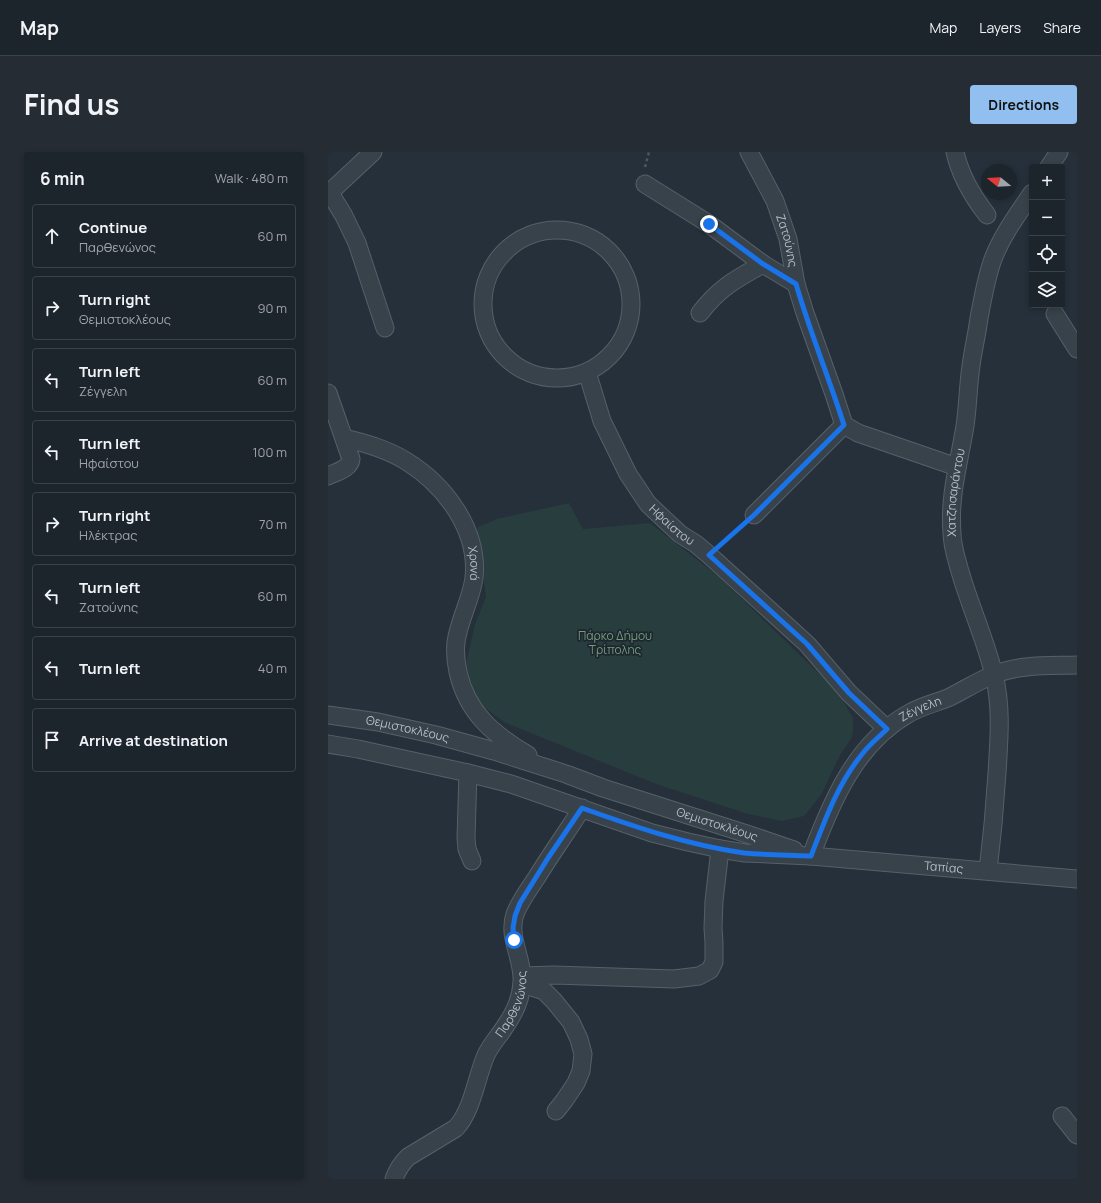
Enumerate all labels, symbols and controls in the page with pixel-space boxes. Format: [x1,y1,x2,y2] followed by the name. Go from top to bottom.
[20,15,59,41] text: Map
[929,18,957,37] text: Map
[979,18,1021,37] text: Layers
[1043,18,1081,37] text: Share
[24,85,119,123] text: Find us
[970,85,1077,124] button: Directions
[981,164,1017,200] north arrow
[1029,164,1065,308] map controls
[1029,164,1065,200] button: +
[40,167,85,190] text: 6 min
[215,169,288,187] text: Walk · 480 m
[1029,200,1065,236] button: −
[772,212,802,269] street label: Ζατούνης
[700,215,718,233] route end
[79,217,147,238] text: Continue
[41,225,63,247] icon: ahead
[257,227,287,245] text: 60 m
[1029,236,1065,272] button: locate
[79,238,156,256] text: Παρθενώνος
[1029,272,1065,308] button: layers
[79,289,150,310] text: Turn right
[41,297,63,319] icon: right
[257,299,287,317] text: 90 m
[79,310,171,328] text: Θεμιστοκλέους
[79,361,141,382] text: Turn left
[41,369,63,391] icon: left
[257,371,287,389] text: 60 m
[79,382,127,400] text: Ζέγγελη
[79,433,141,454] text: Turn left
[41,441,63,463] icon: left
[252,443,287,461] text: 100 m
[942,447,969,537] street label: Χατζησαράντου
[79,454,139,472] text: Ηφαίστου
[645,500,698,549] street label: Ηφαίστου
[79,505,150,526] text: Turn right
[41,513,63,535] icon: right
[259,515,287,533] text: 70 m
[79,526,137,544] text: Ηλέκτρας
[464,544,484,581] street label: Χρονά
[79,577,141,598] text: Turn left
[41,585,63,607] icon: left
[257,587,287,605] text: 60 m
[79,598,138,616] text: Ζατούνης
[578,627,652,658] park label: Πάρκο Δήμου Τρίπολης
[41,657,63,679] icon: left
[79,658,141,679] text: Turn left
[258,659,287,677] text: 40 m
[896,692,944,725] street label: Ζέγγελη
[365,711,452,746] street label: Θεμιστοκλέους
[41,729,63,751] icon: arrive
[79,730,228,751] text: Arrive at destination
[674,803,761,845] street label: Θεμιστοκλέους
[923,857,964,877] street label: Ταπίας
[505,931,523,949] route start
[491,970,530,1041] street label: Παρθενώνος

